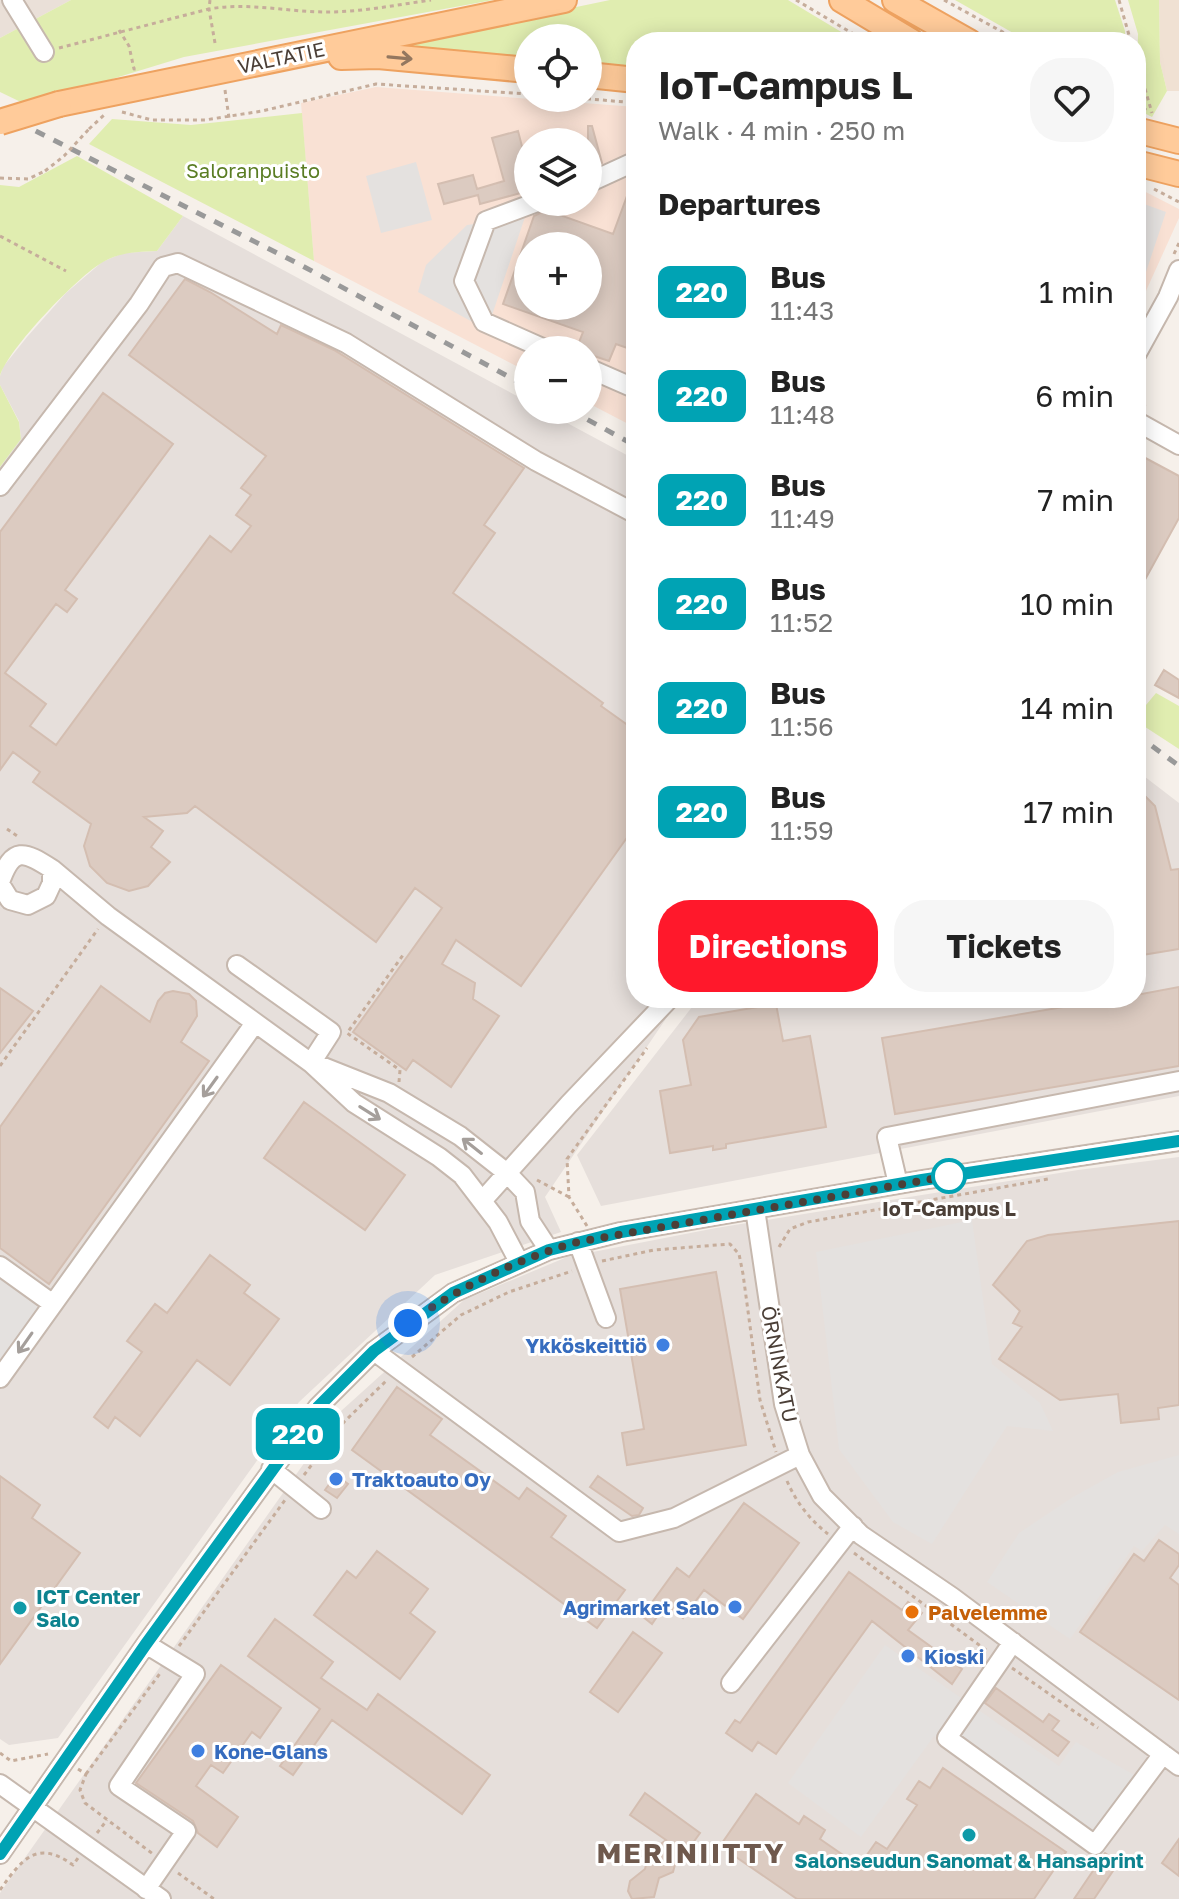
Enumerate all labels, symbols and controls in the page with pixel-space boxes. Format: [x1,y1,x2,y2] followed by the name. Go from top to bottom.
[514,24,602,424] map controls
[514,24,602,112] button: locate
[235,36,327,78] street label: VALTATIE
[386,51,413,66] one-way arrow
[1030,58,1114,142] button: heart
[658,62,913,107] text: IoT-Campus L
[658,115,905,146] text: Walk · 4 min · 250 m
[514,128,602,216] button: layers
[186,158,320,182] park label: Saloranpuisto
[658,186,821,222] text: Departures
[514,232,602,320] button: +
[770,259,826,295] text: Bus
[1039,274,1114,310] text: 1 min
[676,275,728,308] text: 220
[770,295,834,326] text: 11:43
[514,336,602,424] button: −
[770,363,826,399] text: Bus
[1035,378,1114,414] text: 6 min
[676,379,728,412] text: 220
[770,399,835,430] text: 11:48
[770,467,826,503] text: Bus
[1038,482,1114,518] text: 7 min
[676,483,728,516] text: 220
[770,503,835,534] text: 11:49
[770,571,826,607] text: Bus
[1020,586,1114,622] text: 10 min
[676,587,728,620] text: 220
[770,607,833,638] text: 11:52
[770,675,826,711] text: Bus
[1021,690,1114,726] text: 14 min
[676,691,728,724] text: 220
[770,711,834,742] text: 11:56
[770,779,826,815] text: Bus
[1023,794,1114,830] text: 17 min
[676,795,728,828] text: 220
[770,815,834,846] text: 11:59
[658,900,878,992] button: Directions
[894,900,1114,992] button: Tickets
[202,1076,219,1097] one-way arrow
[358,1106,381,1122] one-way arrow
[462,1137,483,1154] one-way arrow
[932,1159,966,1193] marker: IoT-Campus L
[882,1196,1016,1220] place label: IoT-Campus L
[388,1303,428,1343] your location
[757,1304,803,1424] street label: ÖRNINKATU
[17,1332,33,1354] one-way arrow
[525,1333,647,1357] place label: Ykköskeittiö
[654,1336,672,1354] marker: Ykköskeittiö
[252,1408,344,1460] line badge: 220
[272,1417,324,1450] text: 220
[352,1467,491,1491] place label: Traktoauto Oy
[327,1470,345,1488] marker: Traktoauto Oy
[36,1584,141,1631] place label: ICT Center Salo
[563,1595,719,1619] place label: Agrimarket Salo
[726,1598,744,1616] marker: Agrimarket Salo
[11,1599,29,1617] marker: ICT Center Salo
[928,1600,1048,1624] place label: Palvelemme
[903,1603,921,1621] marker: Palvelemme
[924,1644,984,1668] place label: Kioski
[899,1647,917,1665] marker: Kioski
[214,1739,328,1763] place label: Kone-Glans
[189,1742,207,1760] marker: Kone-Glans
[960,1826,978,1844] marker: Salonseudun Sanomat & Hansaprint
[596,1836,786,1869] district label: MERINIITTY
[794,1848,1144,1872] place label: Salonseudun Sanomat & Hansaprint

